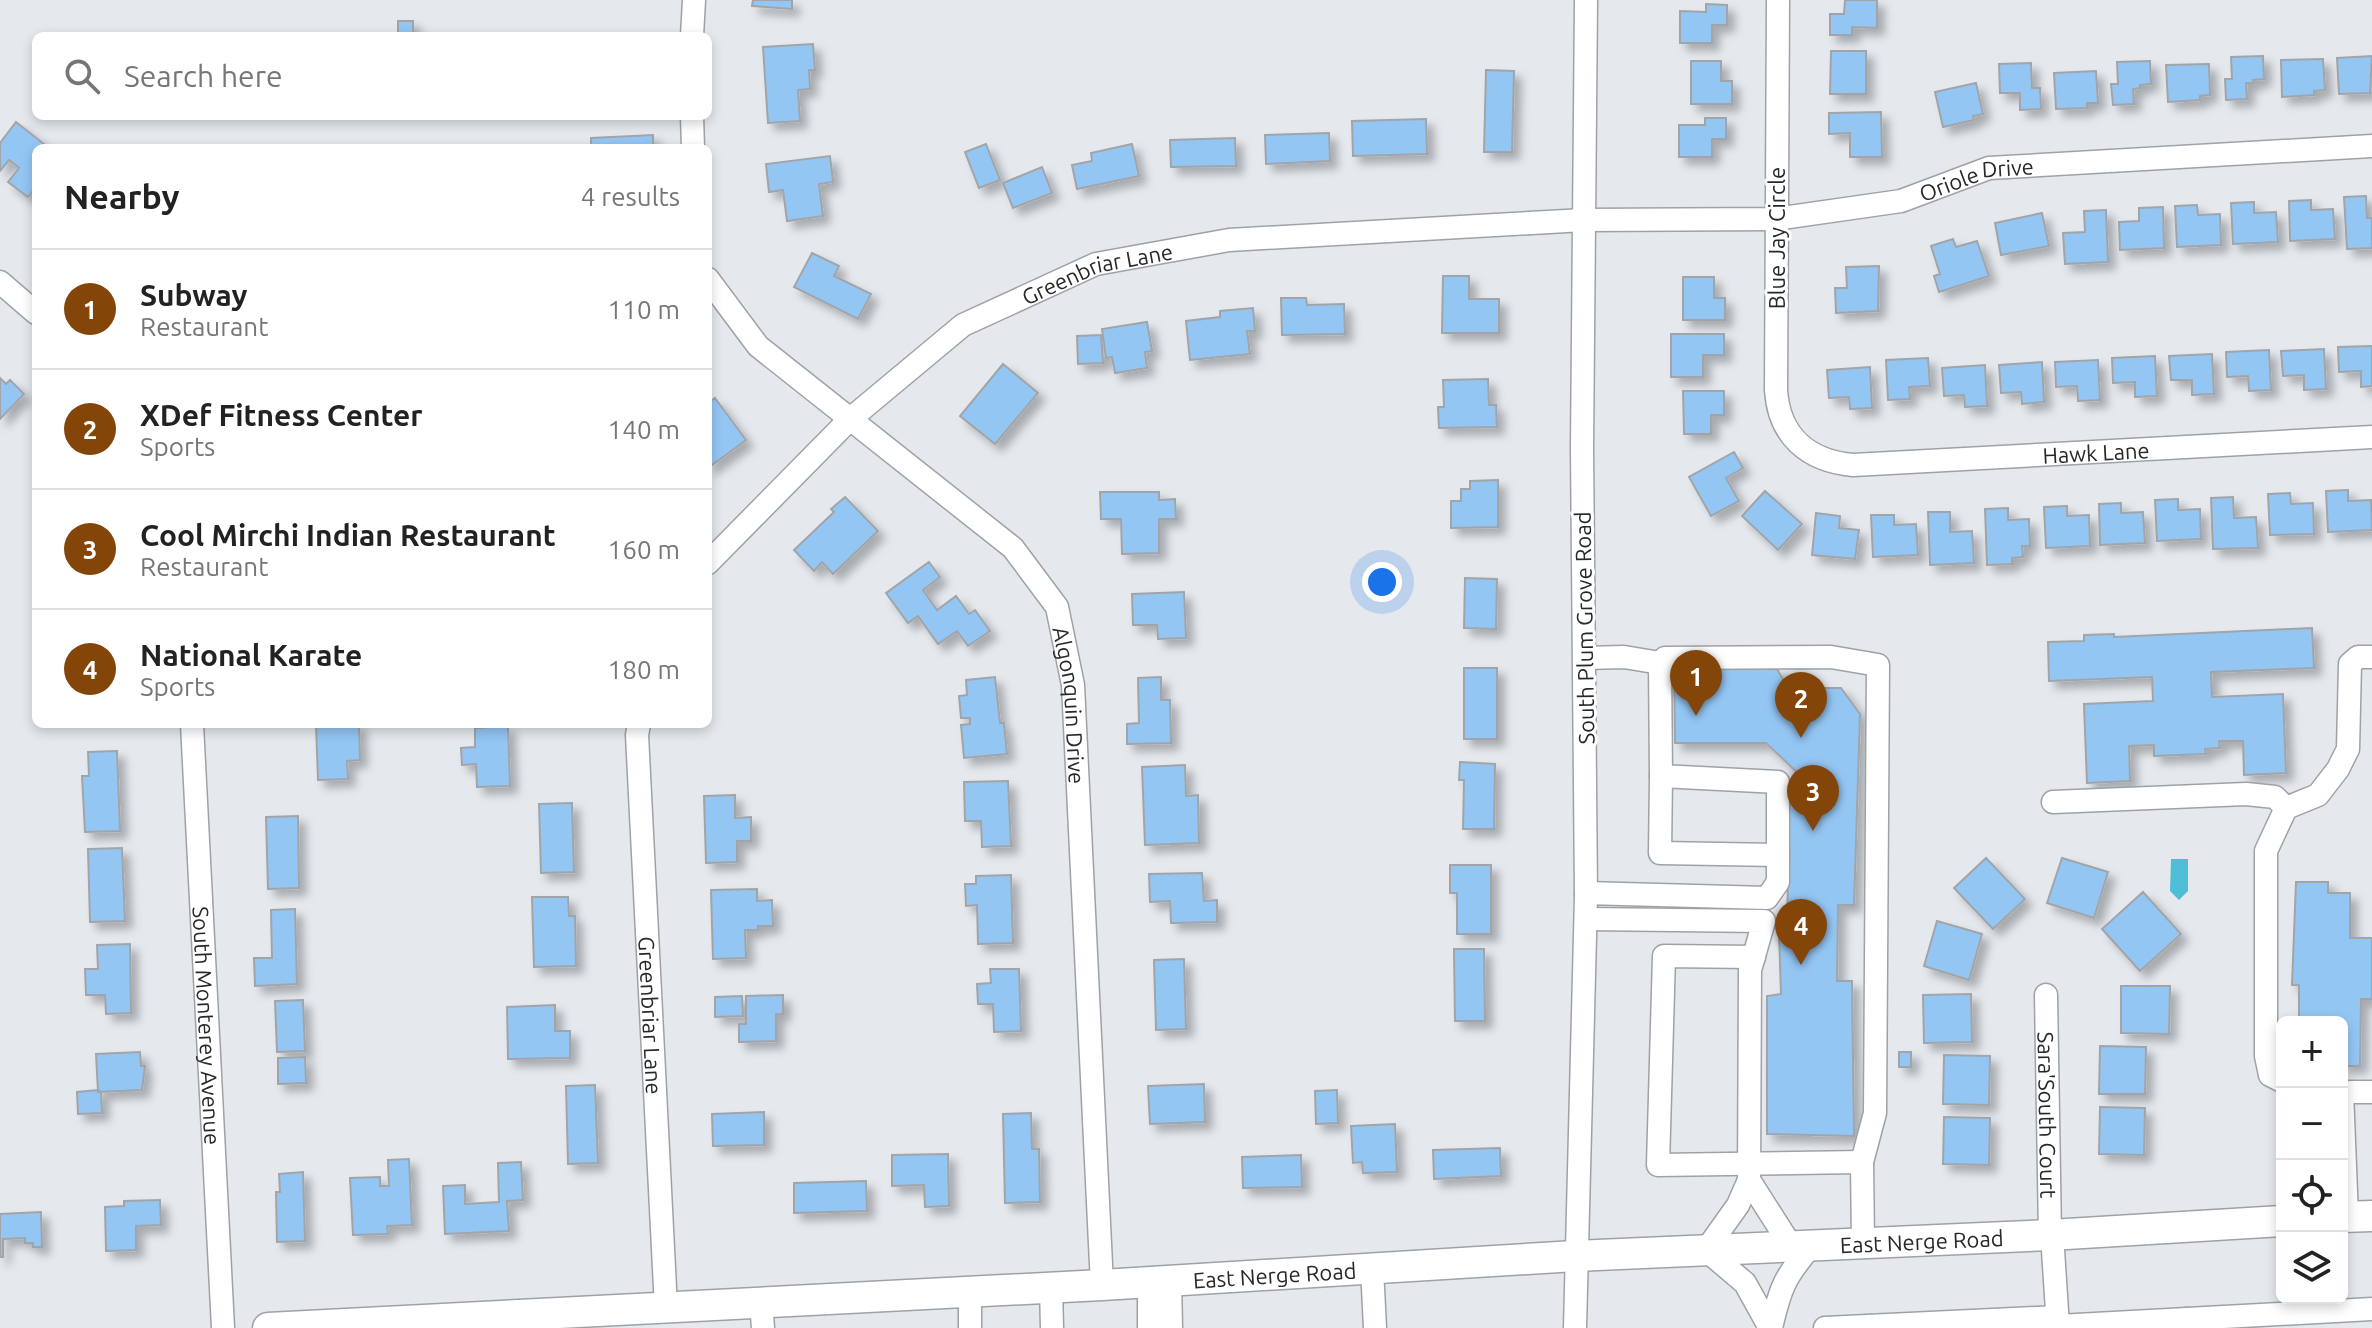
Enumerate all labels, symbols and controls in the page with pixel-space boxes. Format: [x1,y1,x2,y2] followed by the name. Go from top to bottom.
[32,32,712,120] search box
[60,54,104,98] icon: search
[124,59,283,93] text: Search here
[1915,153,2034,206] street label: Oriole Drive
[1764,167,1789,309] street label: Blue Jay Circle
[64,177,179,215] text: Nearby
[581,182,680,211] text: 4 results
[1017,238,1175,309] street label: Greenbriar Lane
[140,278,247,312] text: Subway
[83,295,97,324] text: 1
[608,295,680,324] text: 110 m
[140,312,268,341] text: Restaurant
[140,398,423,432] text: XDef Fitness Center
[83,415,97,444] text: 2
[608,415,680,444] text: 140 m
[140,432,215,461] text: Sports
[2042,437,2150,467] street label: Hawk Lane
[1569,511,1599,745] street label: South Plum Grove Road
[140,518,556,552] text: Cool Mirchi Indian Restaurant
[83,535,97,564] text: 3
[608,535,680,564] text: 160 m
[140,552,268,581] text: Restaurant
[1362,562,1402,602] your location
[1049,624,1090,785] street label: Algonquin Drive
[140,638,362,672] text: National Karate
[1670,650,1722,716] pin: 1
[83,655,97,684] text: 4
[608,655,680,684] text: 180 m
[140,672,215,701] text: Sports
[1775,672,1827,738] pin: 2
[1787,765,1839,831] pin: 3
[1775,899,1827,965] pin: 4
[189,906,226,1146] street label: South Monterey Avenue
[635,936,668,1095] street label: Greenbriar Lane
[2276,1016,2348,1304] map controls
[2276,1016,2348,1088] button: +
[2034,1031,2062,1199] street label: Sara'South Court
[2276,1088,2348,1160] button: −
[2276,1160,2348,1232] button: locate
[1839,1225,2004,1257] street label: East Nerge Road
[2276,1232,2348,1304] button: layers
[1192,1257,1357,1292] street label: East Nerge Road

